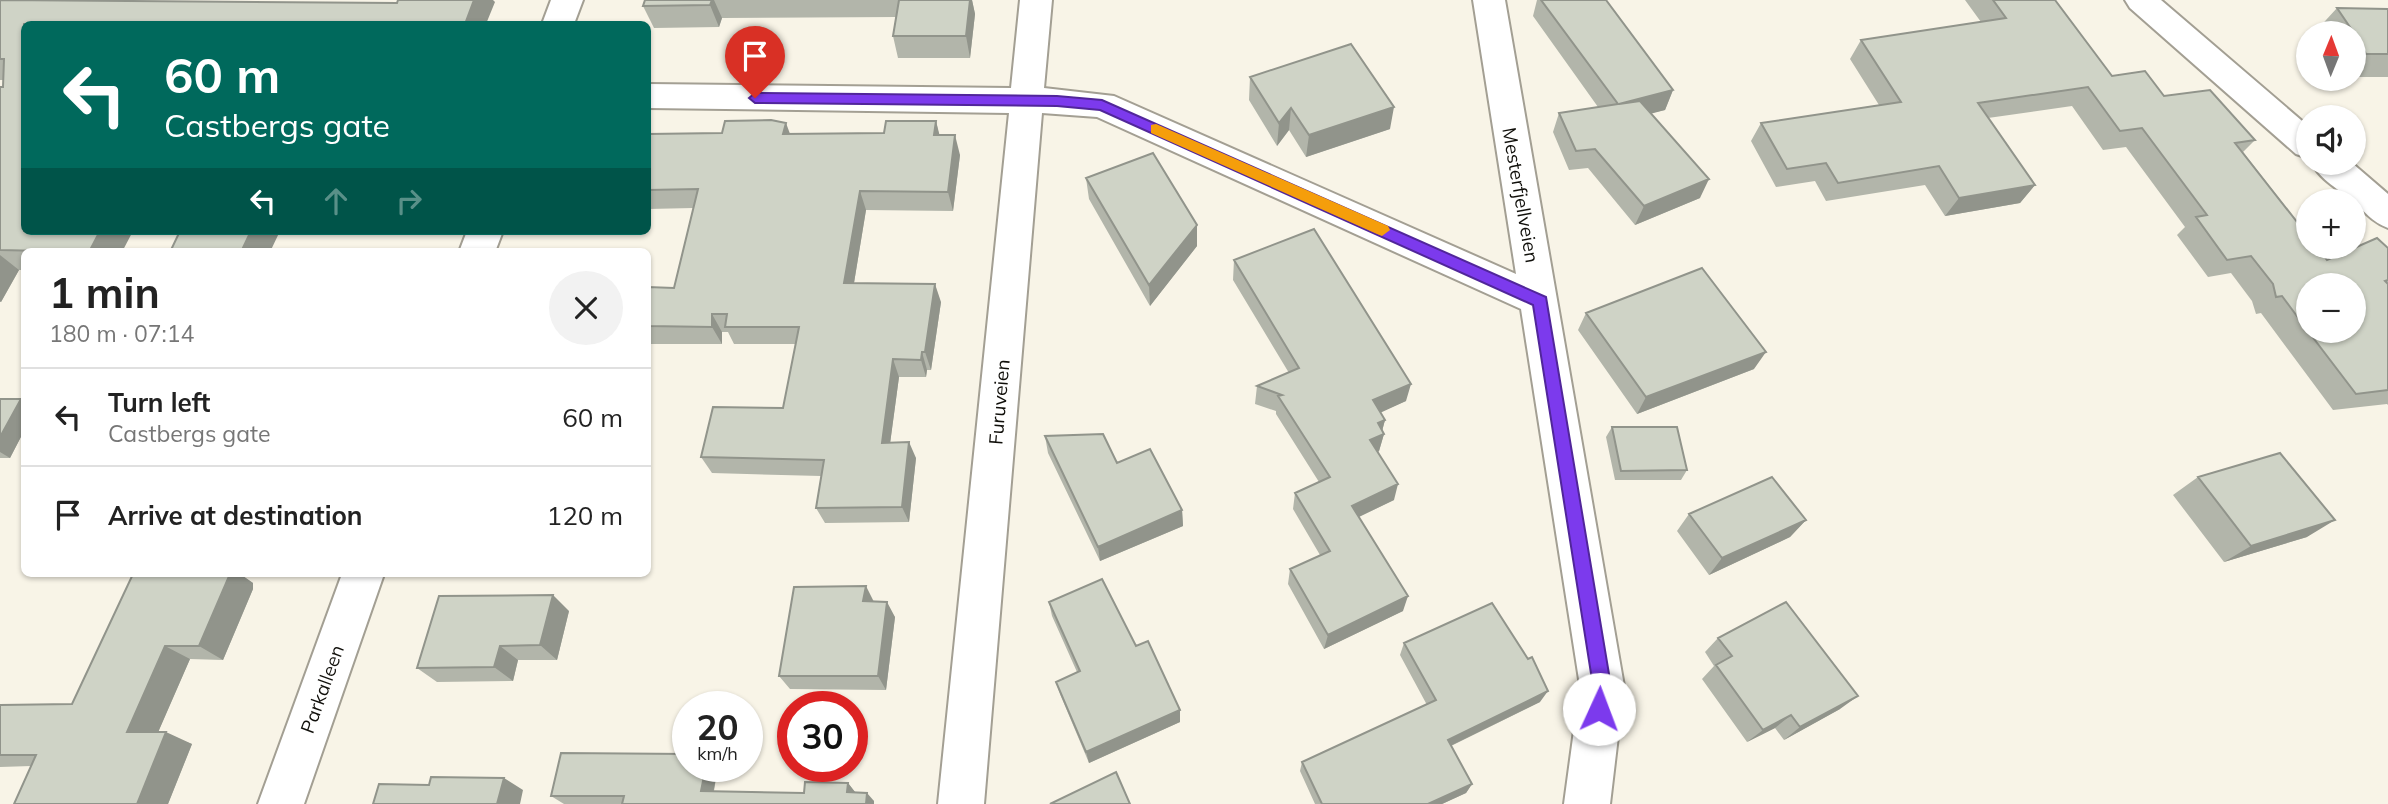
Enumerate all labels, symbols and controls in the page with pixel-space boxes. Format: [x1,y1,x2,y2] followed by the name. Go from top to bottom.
[2296,21,2366,91] north arrow
[2296,21,2366,343] map controls
[725,26,785,98] pin
[736,37,774,75] icon: arrive
[164,44,280,105] text: 60 m
[49,49,140,140] icon: left
[164,105,390,145] text: Castbergs gate
[2296,105,2366,175] button: sound
[1497,126,1545,264] street label: Mesterfjellveien
[244,182,282,220] icon: left
[317,182,355,220] icon: ahead
[390,182,428,220] icon: right
[2296,189,2366,259] button: +
[49,266,160,319] text: 1 min
[549,271,623,345] button: close
[2296,273,2366,343] button: −
[49,319,194,348] text: 180 m · 07:14
[983,358,1015,446] street label: Furuveien
[108,386,210,419] text: Turn left
[49,398,87,436] icon: left
[562,401,623,434] text: 60 m
[108,419,270,448] text: Castbergs gate
[49,496,87,534] icon: arrive
[108,499,363,532] text: Arrive at destination
[547,499,623,532] text: 120 m
[295,642,349,736] street label: Parkalleen
[1562,672,1636,746] position arrow
[777,691,868,782] speed limit sign: 30
[696,705,739,749] text: 20
[697,742,738,765] text: km/h

